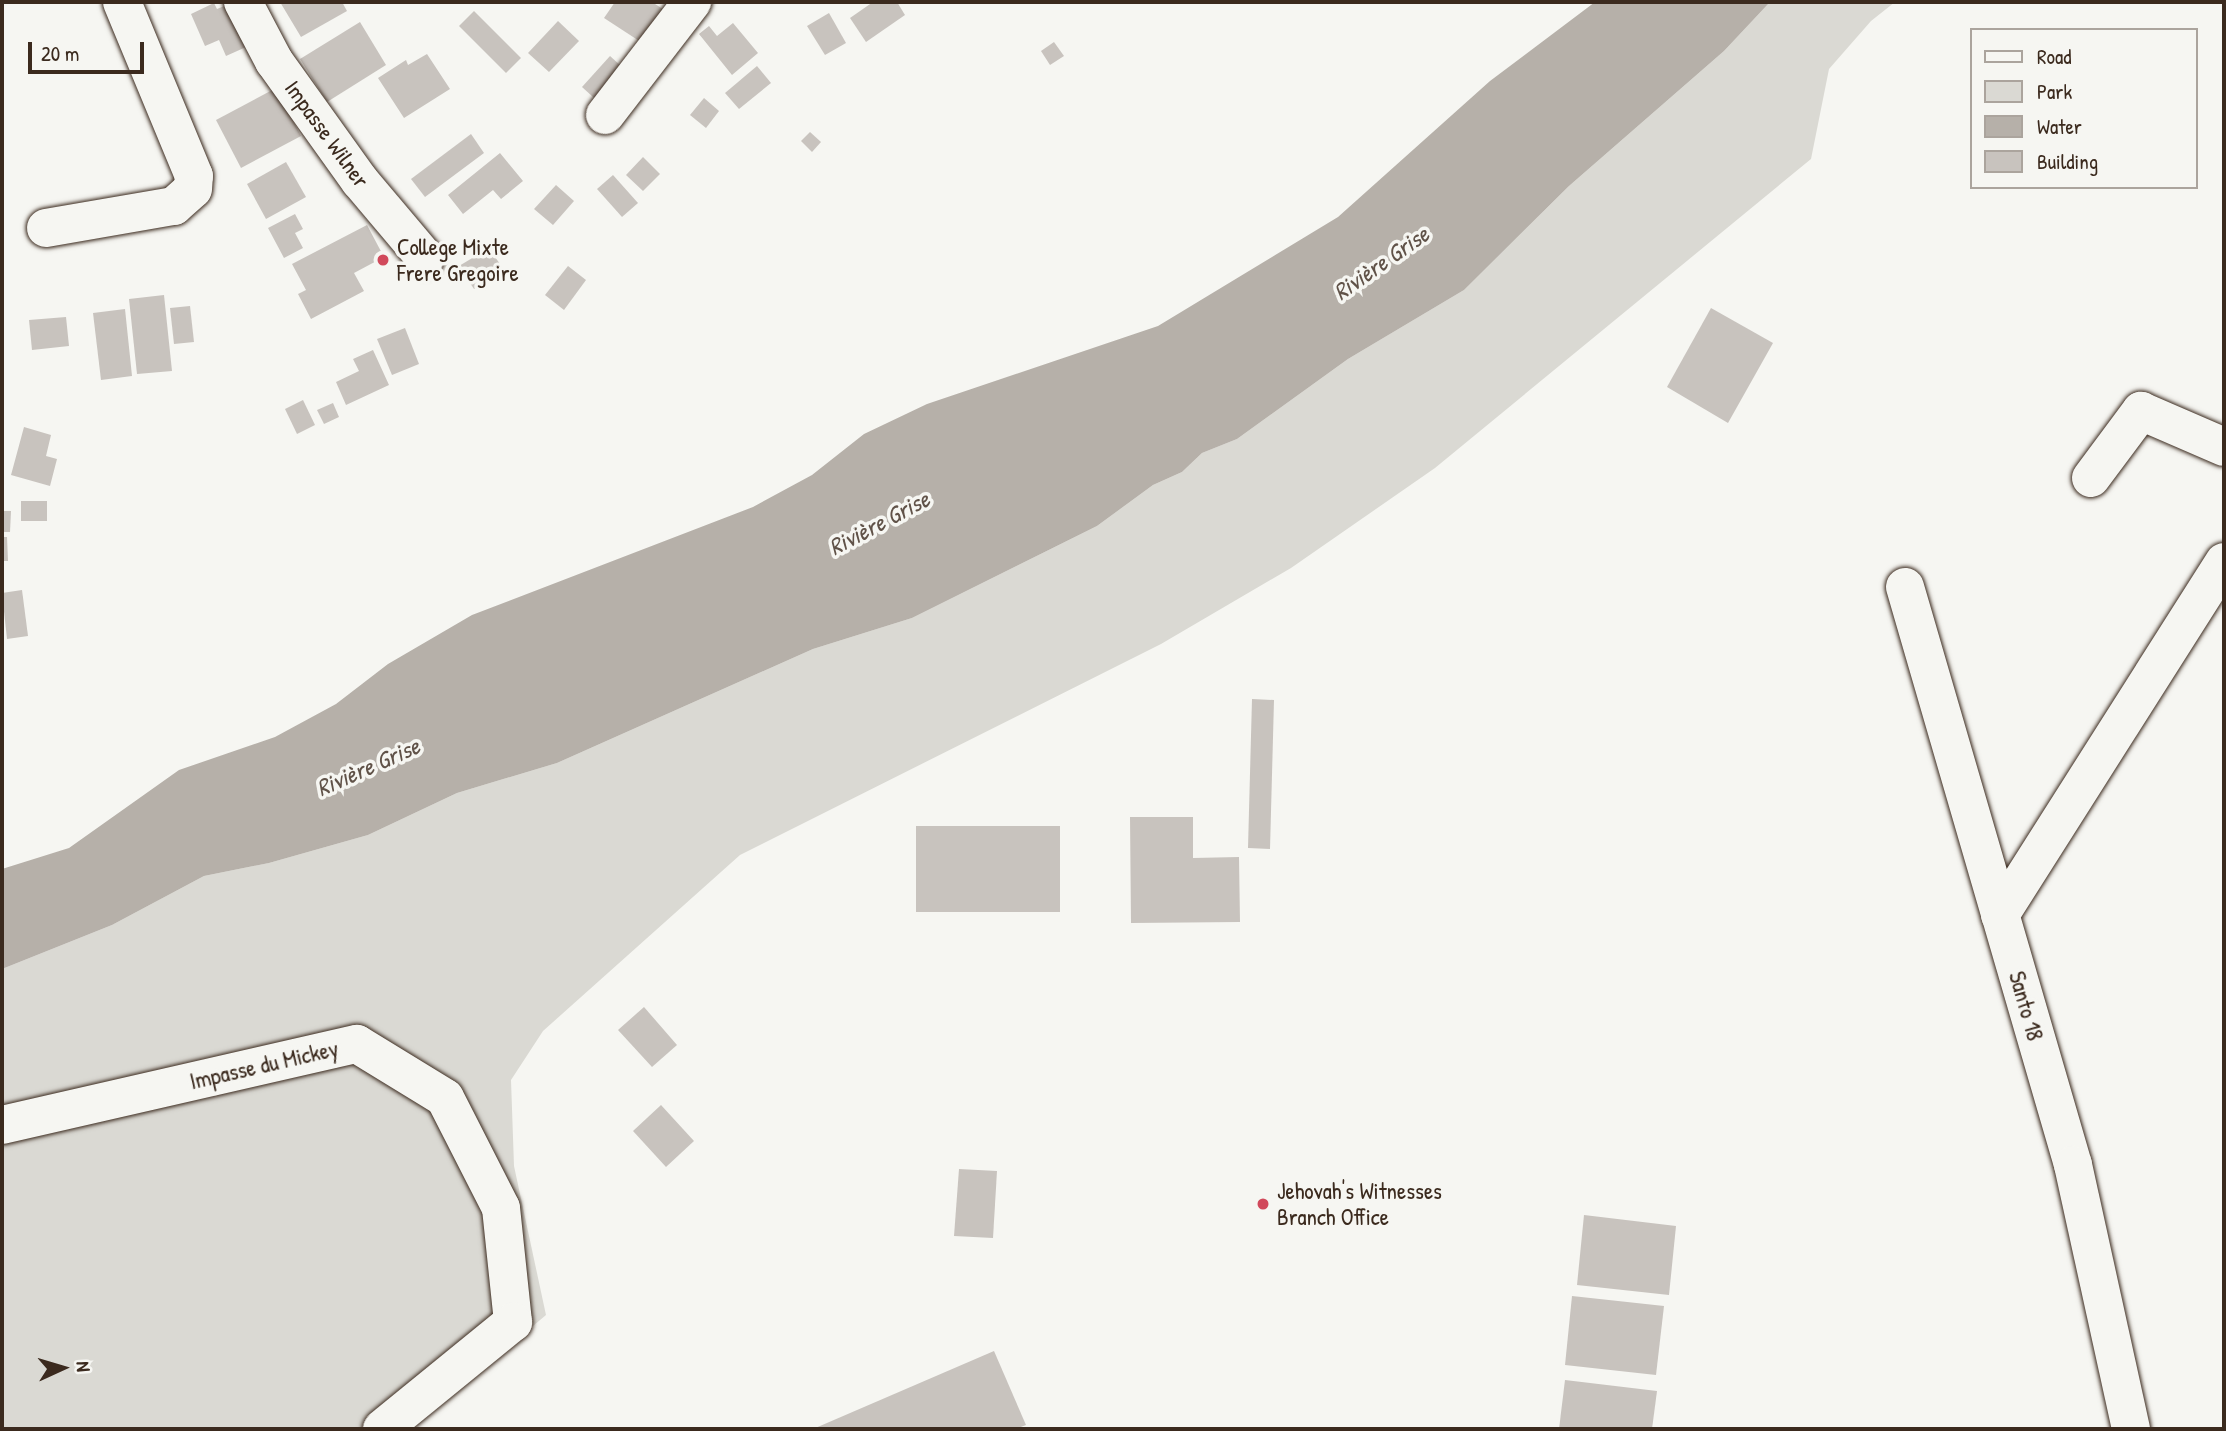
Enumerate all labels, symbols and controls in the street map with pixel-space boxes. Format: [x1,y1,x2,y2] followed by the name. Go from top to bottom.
[32,28,147,72] scale bar
[1970,28,2198,189] legend
[41,39,79,68] text: 20 m
[2037,42,2071,71] text: Road
[279,75,375,193] street label: Impasse Wilner
[2037,77,2072,106] text: Park
[2037,112,2082,141] text: Water
[2037,147,2098,176] text: Building
[1328,220,1434,306] water label: Rivière Grise
[397,233,519,287] place label: College Mixte Frere Gregoire
[375,252,391,268] marker: College Mixte Frere Gregoire
[824,484,934,562] water label: Rivière Grise
[312,731,424,803] water label: Rivière Grise
[2003,968,2049,1044] street label: Santo 18
[187,1034,341,1096] street label: Impasse du Mickey
[1277,1177,1442,1231] place label: Jehovah's Witnesses Branch Office
[1255,1196,1271,1212] marker: Jehovah's Witnesses Branch Office
[28,1333,98,1403] north arrow
[71,1361,97,1372] text: N

